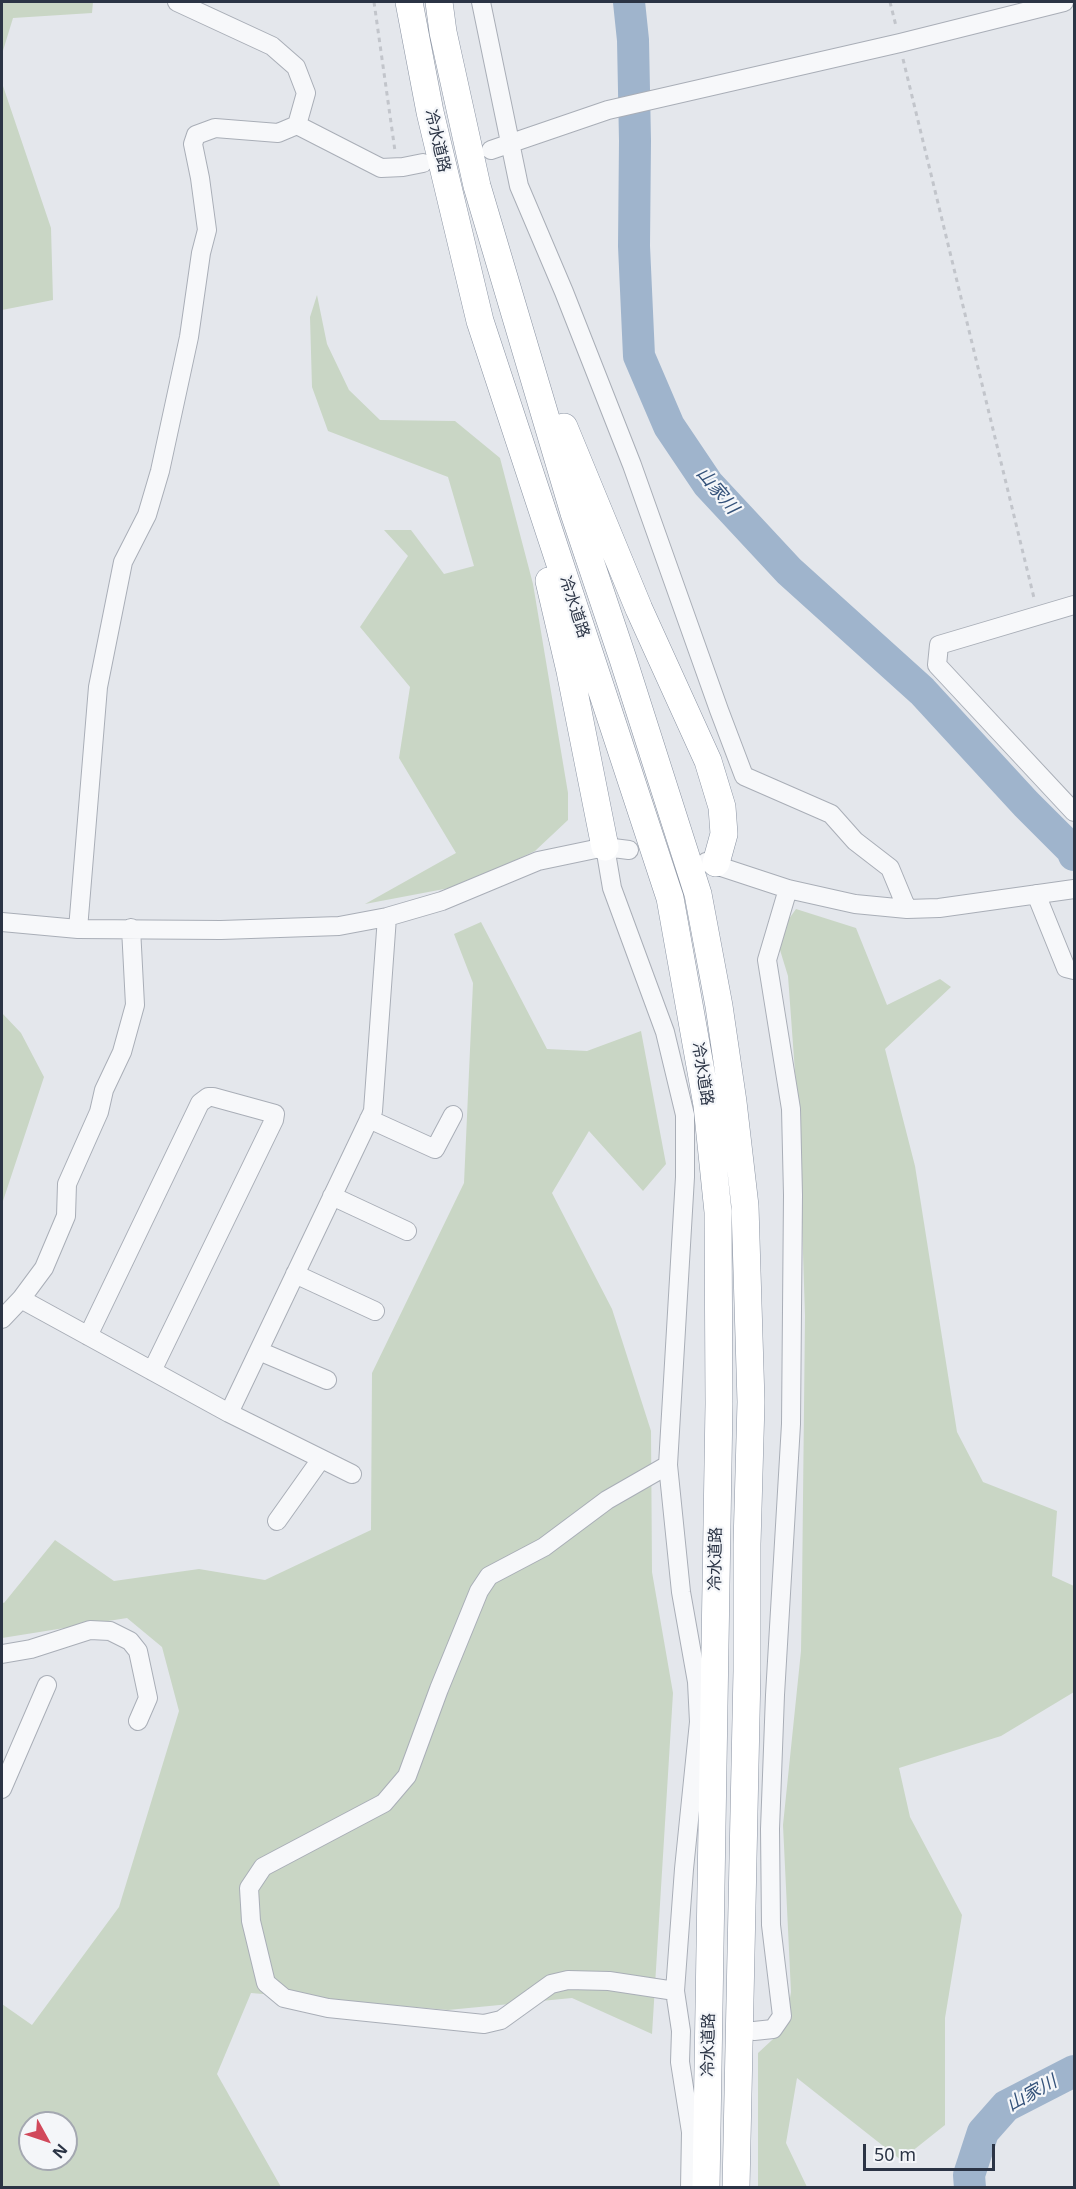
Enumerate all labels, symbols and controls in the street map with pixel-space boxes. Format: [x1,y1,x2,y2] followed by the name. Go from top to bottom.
[420,108,454,174] street label: 冷水道路
[691,463,743,519] water label: 山家川
[555,574,593,640] street label: 冷水道路
[688,1041,716,1107] street label: 冷水道路
[706,1527,726,1591] street label: 冷水道路
[699,2013,719,2077] street label: 冷水道路
[1003,2071,1061,2117] water label: 山家川
[18,2111,78,2171] north arrow
[866,2132,998,2170] scale bar
[48,2139,73,2163] text: N
[874,2142,916,2166] text: 50 m

